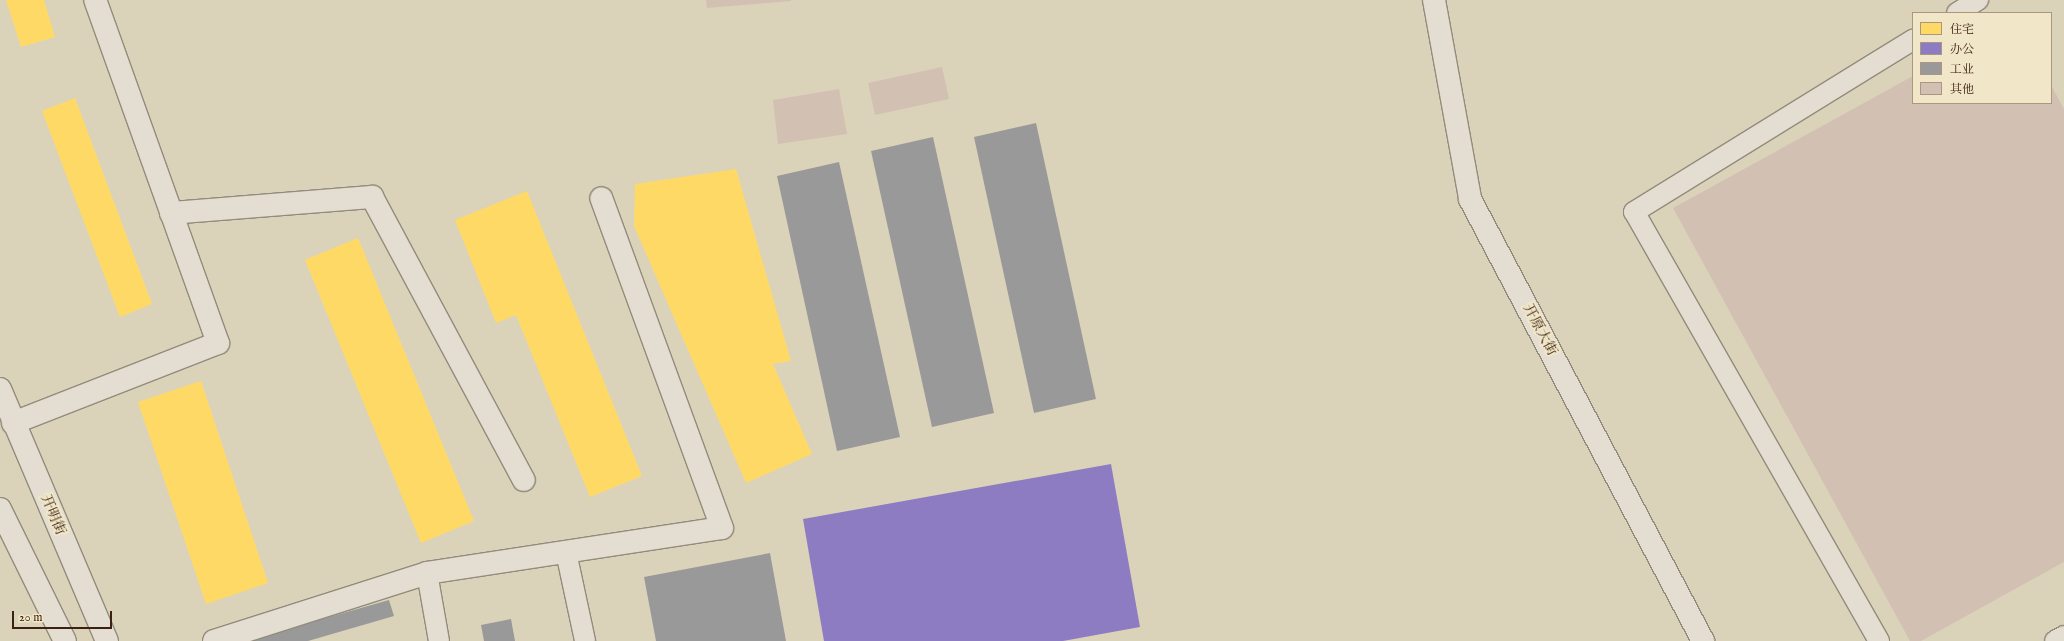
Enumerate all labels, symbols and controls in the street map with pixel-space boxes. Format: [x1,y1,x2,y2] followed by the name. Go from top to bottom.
[1912,12,2052,104] legend
[1950,22,1974,37] text: 住宅
[1950,42,1974,57] text: 办公
[1950,62,1974,77] text: 工业
[1950,82,1974,97] text: 其他
[1519,301,1561,359] street label: 开原大街
[37,492,69,538] street label: 开明街
[14,603,114,629] scale bar
[19,610,42,625] text: 20 m

